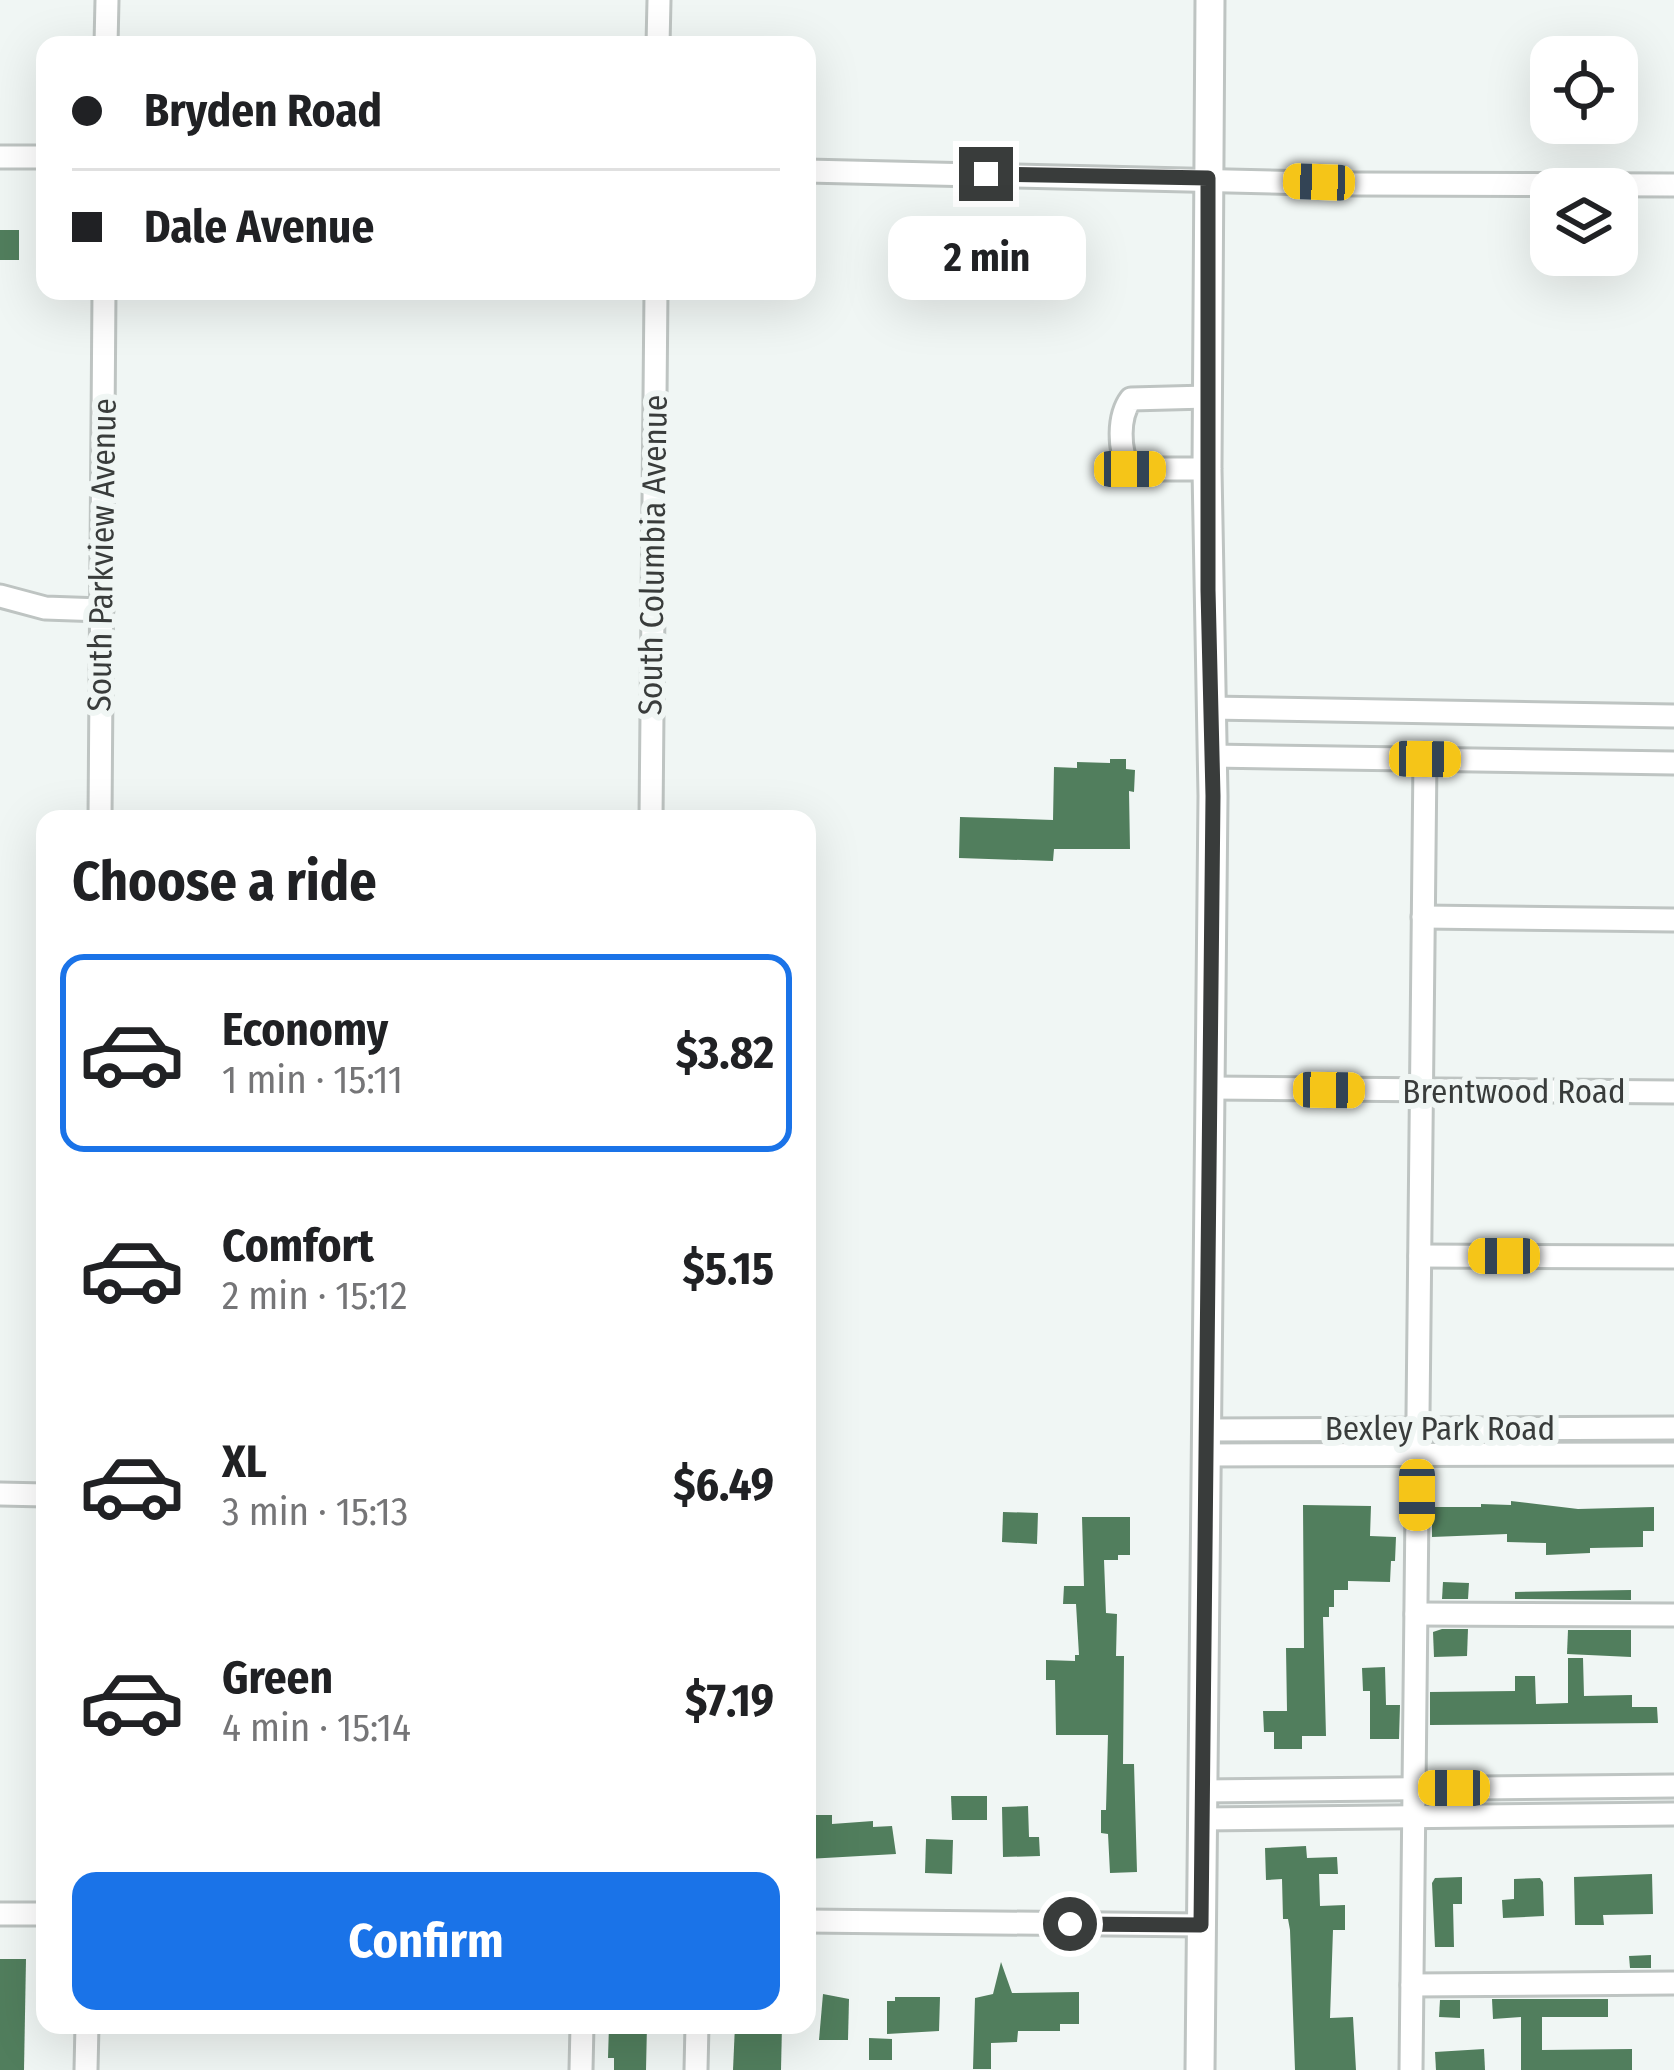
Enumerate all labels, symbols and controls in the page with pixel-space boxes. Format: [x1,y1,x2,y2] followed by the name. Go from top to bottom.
[1530,36,1638,276] map controls
[1530,36,1638,144] button: locate
[144,84,382,138] text: Bryden Road
[959,147,1013,201] route end
[1282,163,1356,201] car
[1530,168,1638,276] button: layers
[144,200,374,254] text: Dale Avenue
[887,216,1085,300] callout: 2 min
[944,235,1030,281] text: 2 min
[630,394,676,716] street label: South Columbia Avenue
[79,398,125,712] street label: South Parkview Avenue
[1094,451,1166,487] car
[1389,740,1461,778] car
[72,850,377,914] text: Choose a ride
[78,999,186,1107] icon: car
[222,1003,388,1057] text: Economy
[676,1026,774,1080] text: $3.82
[222,1057,403,1103] text: 1 min · 15:11
[1293,1071,1365,1109] car
[1402,1072,1626,1112] street label: Brentwood Road
[78,1215,186,1323] icon: car
[222,1219,374,1273] text: Comfort
[1468,1238,1540,1274] car
[683,1242,774,1296] text: $5.15
[222,1273,408,1319] text: 2 min · 15:12
[1325,1409,1555,1449] street label: Bexley Park Road
[78,1431,186,1539] icon: car
[222,1435,267,1489] text: XL
[673,1458,774,1512] text: $6.49
[1399,1459,1435,1531] car
[222,1489,408,1535] text: 3 min · 15:13
[78,1647,186,1755] icon: car
[222,1651,333,1705] text: Green
[685,1674,774,1728] text: $7.19
[222,1705,411,1751] text: 4 min · 15:14
[1418,1770,1490,1806] car
[72,1872,780,2010] button: Confirm
[1043,1897,1097,1951] route start

